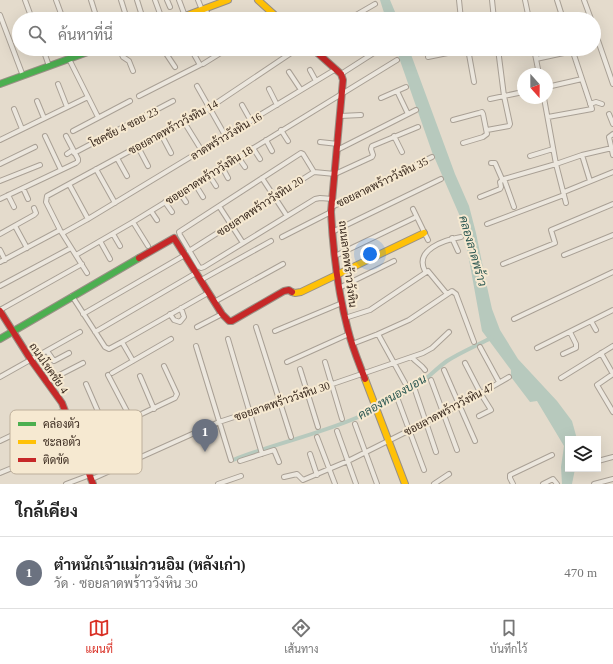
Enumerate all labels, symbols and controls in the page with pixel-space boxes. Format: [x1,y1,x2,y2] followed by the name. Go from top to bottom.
[12,12,601,56] search box
[26,23,48,45] icon: search
[58,27,113,43] text: ค้นหาที่นี่
[517,68,553,104] north arrow
[126,96,220,157] street label: ซอยลาดพร้าววังหิน 14
[86,103,160,150] street label: โชคชัย 4 ซอย 23
[188,109,264,162] street label: ลาดพร้าววังหิน 16
[163,142,255,207] street label: ซอยลาดพร้าววังหิน 18
[334,153,430,209] street label: ซอยลาดพร้าววังหิน 35
[214,173,306,238] street label: ซอยลาดพร้าววังหิน 20
[456,214,490,288] water label: คลองลาดพร้าว
[337,220,360,308] street label: ถนนลาดพร้าววังหิน
[360,244,380,264] your location
[27,339,73,396] street label: ถนนโชคชัย 4
[355,372,429,422] water label: คลองหนองบอน
[232,378,332,423] street label: ซอยลาดพร้าววังหิน 30
[401,379,497,438] street label: ซอยลาดพร้าววังหิน 47
[10,410,142,474] legend
[43,417,80,430] text: คล่องตัว
[192,419,218,452] pin: 1
[43,435,81,448] text: ชะลอตัว
[565,436,601,472] map controls
[565,436,601,472] button: layers
[43,453,69,466] text: ติดขัด
[16,502,78,521] text: ใกล้เคียง
[54,557,246,573] text: ตำหนักเจ้าแม่กวนอิม (หลังเก่า)
[26,565,32,580] text: 1
[564,565,597,580] text: 470 m
[54,576,198,591] text: วัด · ซอยลาดพร้าววังหิน 30
[86,617,113,656] tab: แผนที่
[284,617,319,656] tab: เส้นทาง
[490,617,527,656] tab: บันทึกไว้

